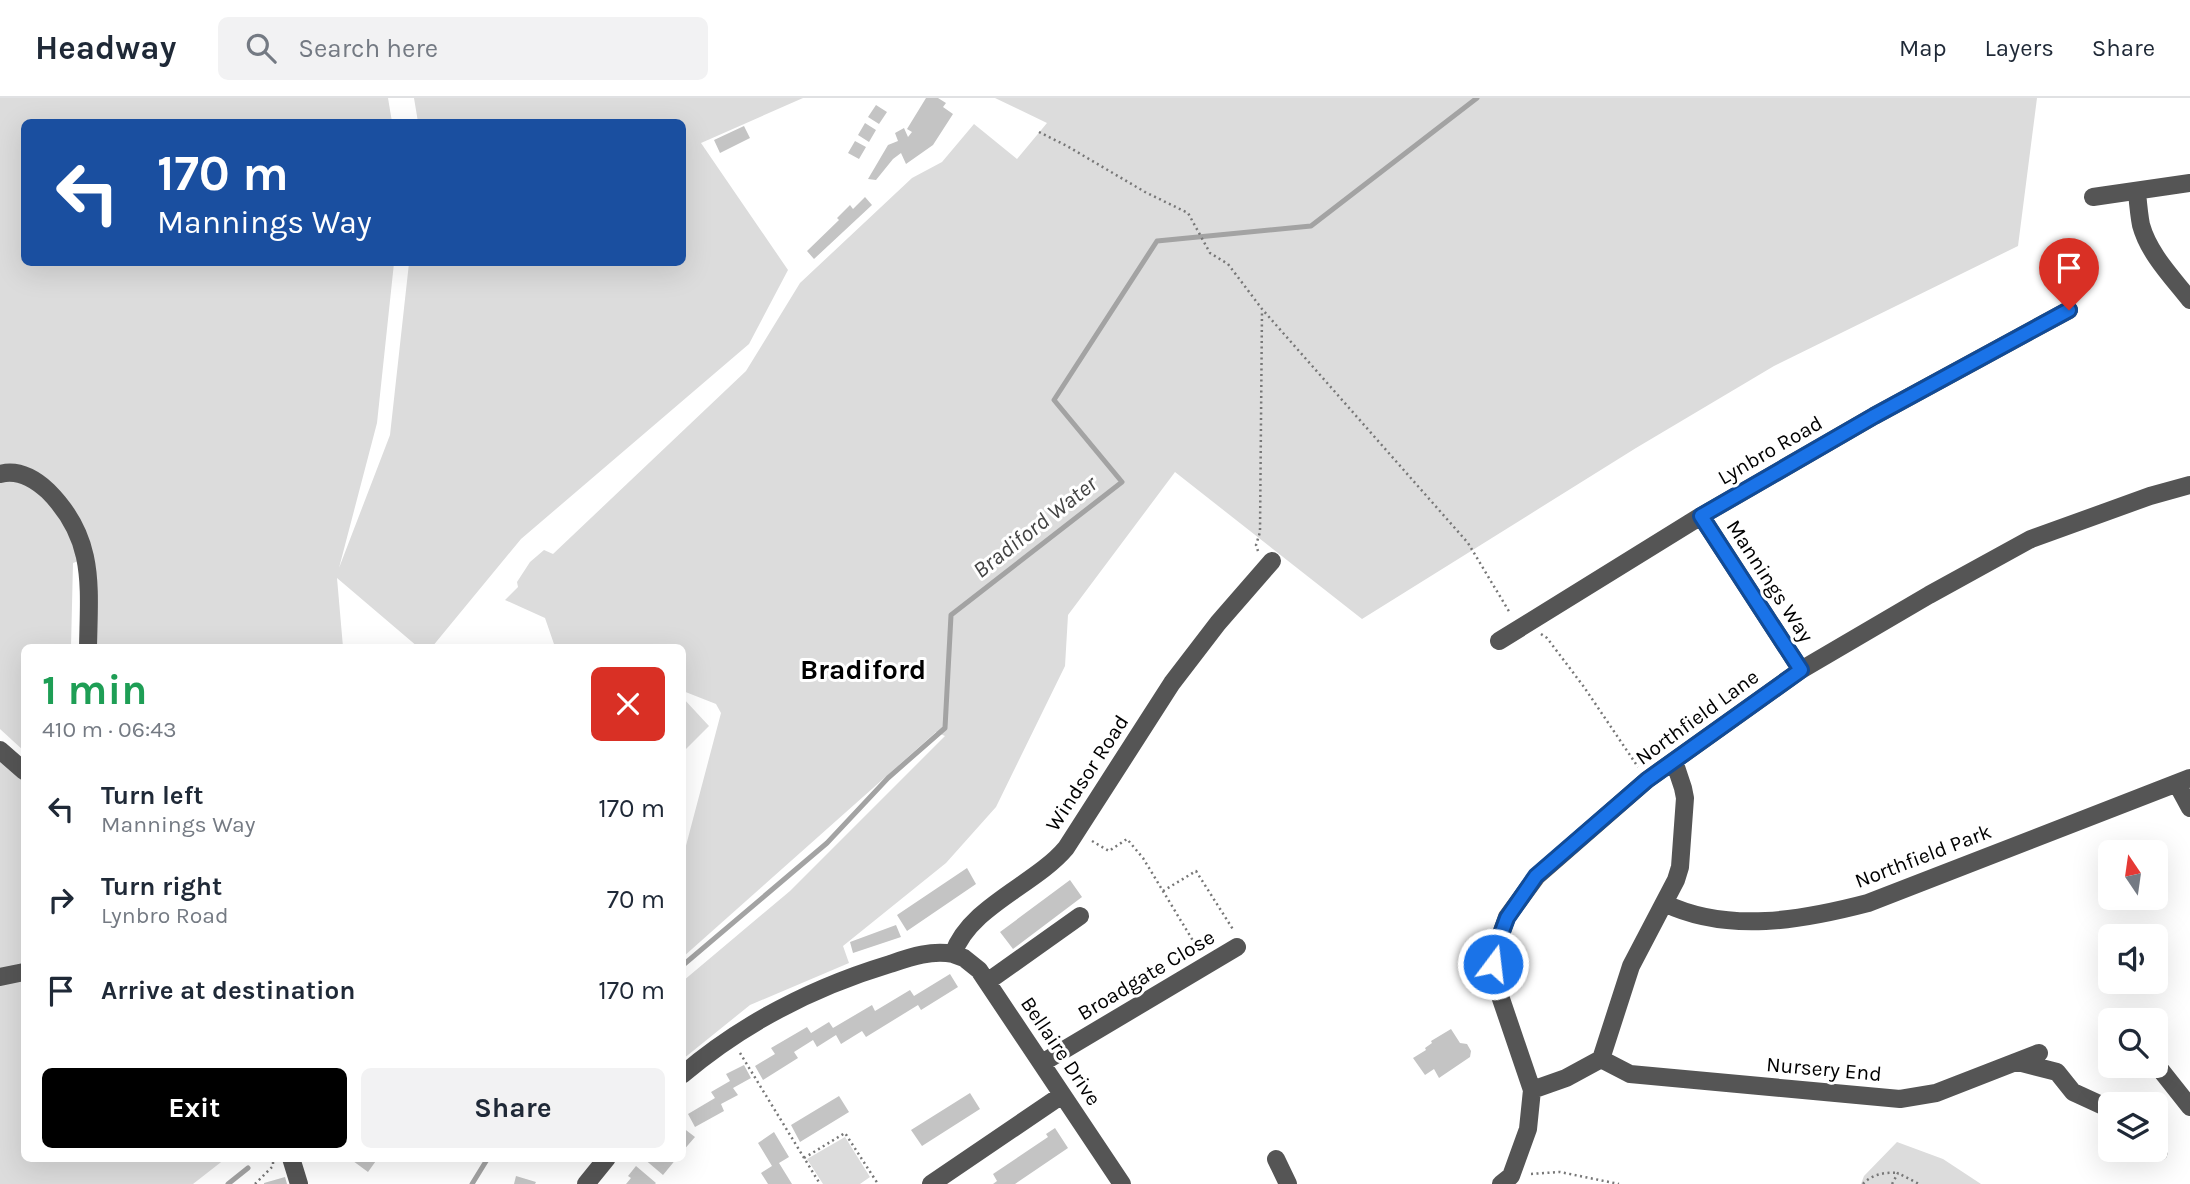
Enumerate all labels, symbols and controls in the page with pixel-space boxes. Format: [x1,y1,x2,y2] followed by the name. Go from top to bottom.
[218,17,708,80] search box
[35,29,176,67] text: Headway
[242,29,280,67] icon: search
[298,33,438,64] text: Search here
[1899,34,1947,62] text: Map
[1985,34,2054,62] text: Layers
[2092,34,2155,62] text: Share
[157,145,289,202] text: 170 m
[42,147,133,238] icon: left
[157,204,372,241] text: Mannings Way
[2039,238,2099,310] pin
[2050,249,2088,287] icon: arrive
[1714,410,1826,490] street label: Lynbro Road
[968,469,1103,584] water label: Bradiford Water
[1722,515,1819,647] street label: Mannings Way
[800,653,926,686] district label: Bradiford
[1631,664,1763,770] street label: Northfield Lane
[42,665,147,715] text: 1 min
[591,667,665,741] button: close
[1041,710,1133,836] street label: Windsor Road
[42,716,177,743] text: 410 m · 06:43
[101,780,203,811] text: Turn left
[42,790,80,828] icon: left
[598,793,665,824] text: 170 m
[101,811,255,838] text: Mannings Way
[1851,819,1995,893] street label: Northfield Park
[2098,840,2168,910] north arrow
[2098,840,2168,1162] map controls
[101,871,222,902] text: Turn right
[42,881,80,919] icon: right
[607,884,665,915] text: 70 m
[101,902,229,929] text: Lynbro Road
[2098,924,2168,994] button: sound
[1073,925,1219,1025] street label: Broadgate Close
[1456,927,1530,1001] position arrow
[42,972,80,1010] icon: arrive
[101,975,355,1006] text: Arrive at destination
[598,975,665,1006] text: 170 m
[1016,992,1106,1110] street label: Bellaire Drive
[2098,1008,2168,1078] button: search
[1765,1052,1883,1086] street label: Nursery End
[42,1068,347,1148] button: Exit
[361,1068,665,1148] button: Share
[2098,1092,2168,1162] button: layers

